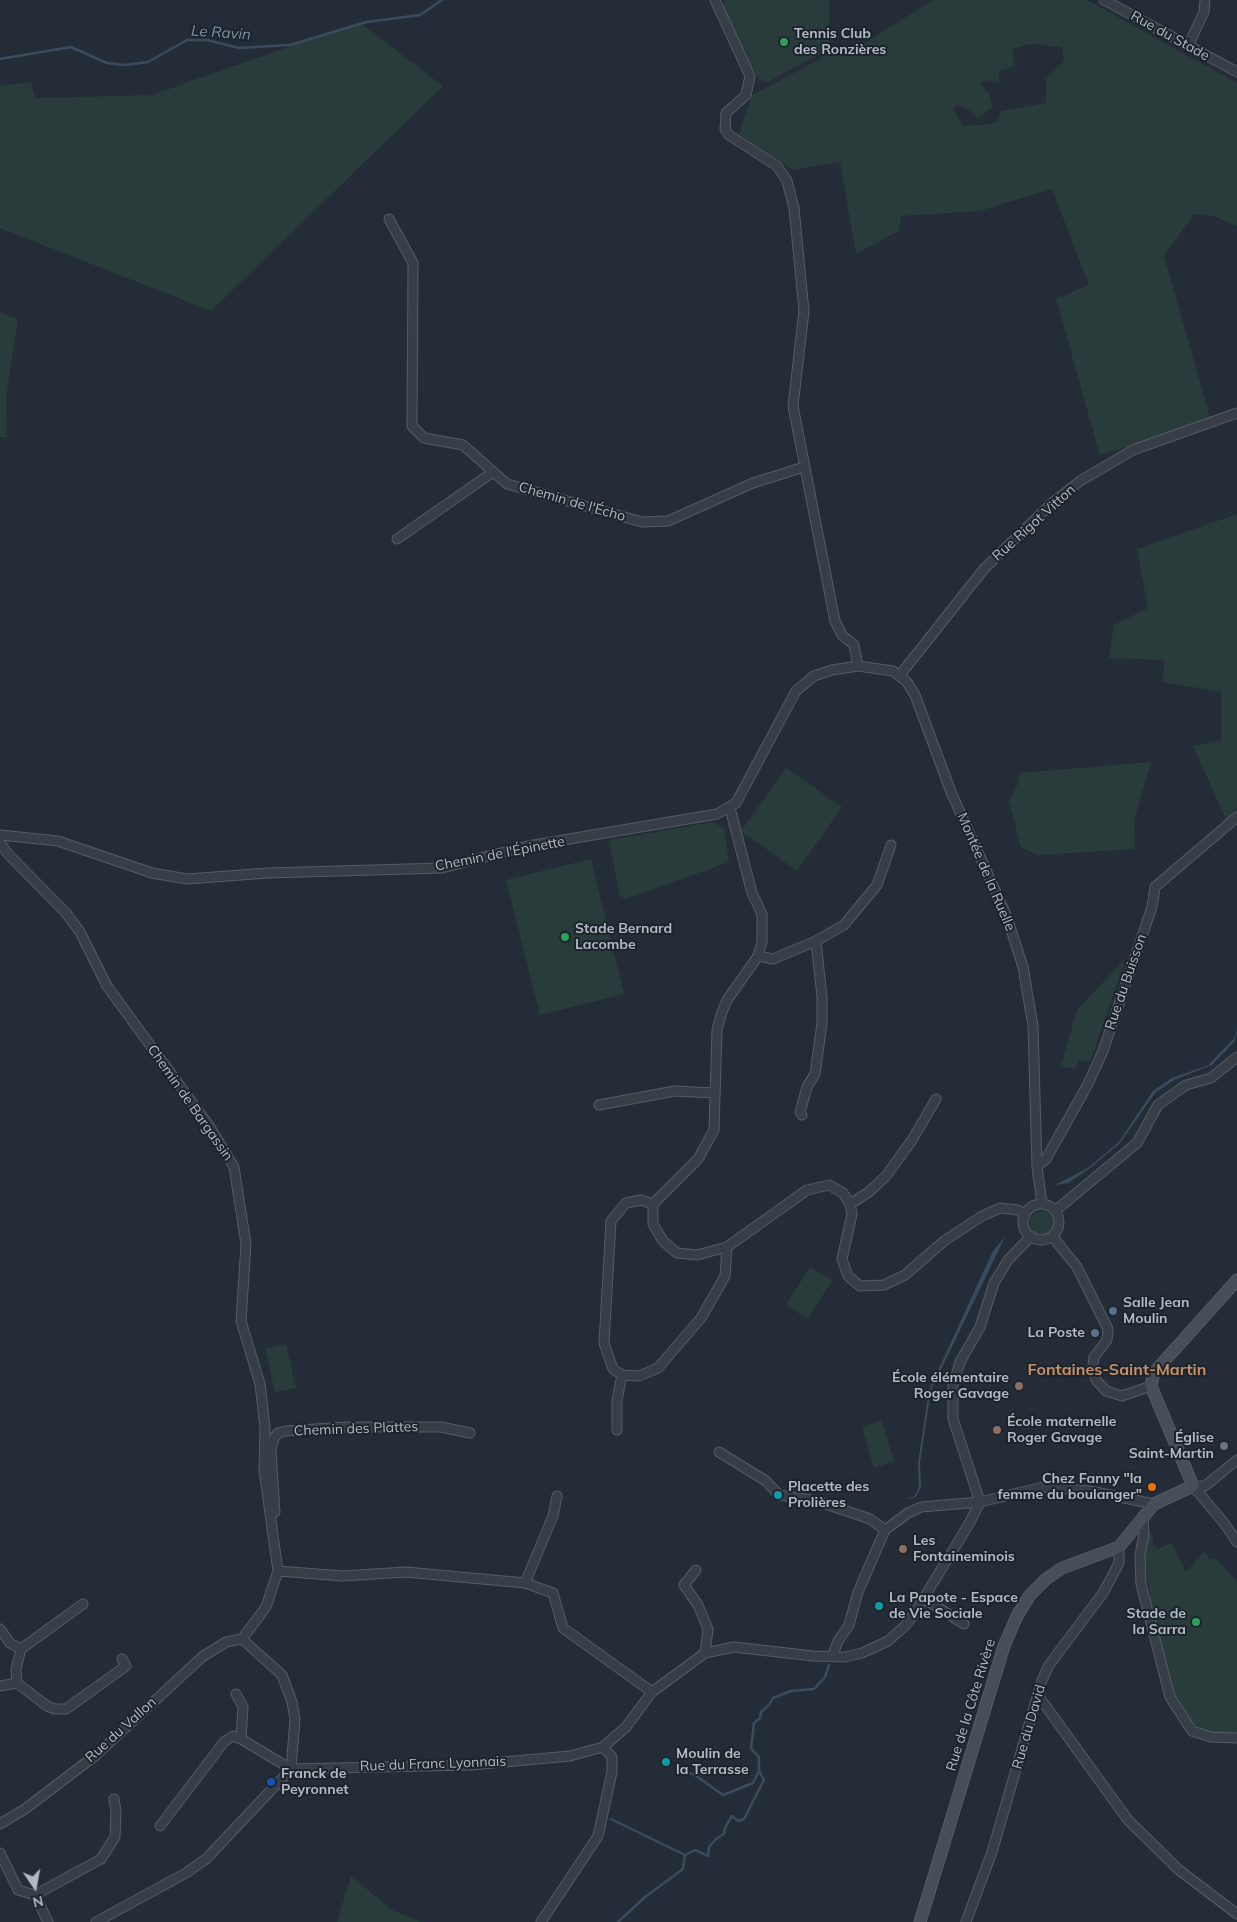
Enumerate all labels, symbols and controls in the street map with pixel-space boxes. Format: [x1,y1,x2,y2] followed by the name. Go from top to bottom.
[1128,8,1212,64] street label: Rue du Stade
[191,22,251,44] water label: Le Ravin
[794,26,886,58] place label: Tennis Club des Ronzières
[778,36,790,48] marker: Tennis Club des Ronzières
[517,479,627,525] street label: Chemin de l'Écho
[989,481,1079,565] street label: Rue Rigot Vitton
[954,810,1018,934] street label: Montée de la Ruelle
[434,833,566,875] street label: Chemin de l'Épinette
[575,921,672,954] place label: Stade Bernard Lacombe
[559,931,571,943] marker: Stade Bernard Lacombe
[1102,932,1150,1032] street label: Rue du Buisson
[144,1042,236,1164] street label: Chemin de Bargassin
[1123,1295,1189,1328] place label: Salle Jean Moulin
[1107,1305,1119,1317] marker: Salle Jean Moulin
[1028,1325,1085,1341] place label: La Poste
[1089,1327,1101,1339] marker: La Poste
[1028,1360,1206,1380] district label: Fontaines-Saint-Martin
[892,1370,1009,1402] place label: École élémentaire Roger Gavage
[1013,1380,1025,1392] marker: École élémentaire Roger Gavage
[1007,1414,1116,1446] place label: École maternelle Roger Gavage
[294,1418,418,1440] street label: Chemin des Plattes
[991,1424,1003,1436] marker: École maternelle Roger Gavage
[1129,1430,1214,1462] place label: Église Saint-Martin
[1218,1440,1230,1452] marker: Église Saint-Martin
[998,1471,1142,1504] place label: Chez Fanny "la femme du boulanger"
[788,1479,869,1511] place label: Placette des Prolières
[1146,1481,1158,1493] marker: Chez Fanny "la femme du boulanger"
[772,1489,784,1501] marker: Placette des Prolières
[913,1533,1015,1565] place label: Les Fontaineminois
[897,1543,909,1555] marker: Les Fontaineminois
[889,1590,1018,1622] place label: La Papote - Espace de Vie Sociale
[873,1600,885,1612] marker: La Papote - Espace de Vie Sociale
[1127,1606,1186,1638] place label: Stade de la Sarra
[1190,1616,1202,1628] marker: Stade de la Sarra
[943,1637,999,1773] street label: Rue de la Côte Rivère
[1009,1683,1049,1771] street label: Rue du David
[82,1694,160,1766] street label: Rue du Vallon
[676,1746,749,1778] place label: Moulin de la Terrasse
[359,1753,507,1775] street label: Rue du Franc Lyonnais
[660,1756,672,1768] marker: Moulin de la Terrasse
[281,1766,349,1798] place label: Franck de Peyronnet
[265,1776,277,1788] marker: Franck de Peyronnet
[10,1862,60,1912] north arrow
[31,1892,45,1912] text: N

